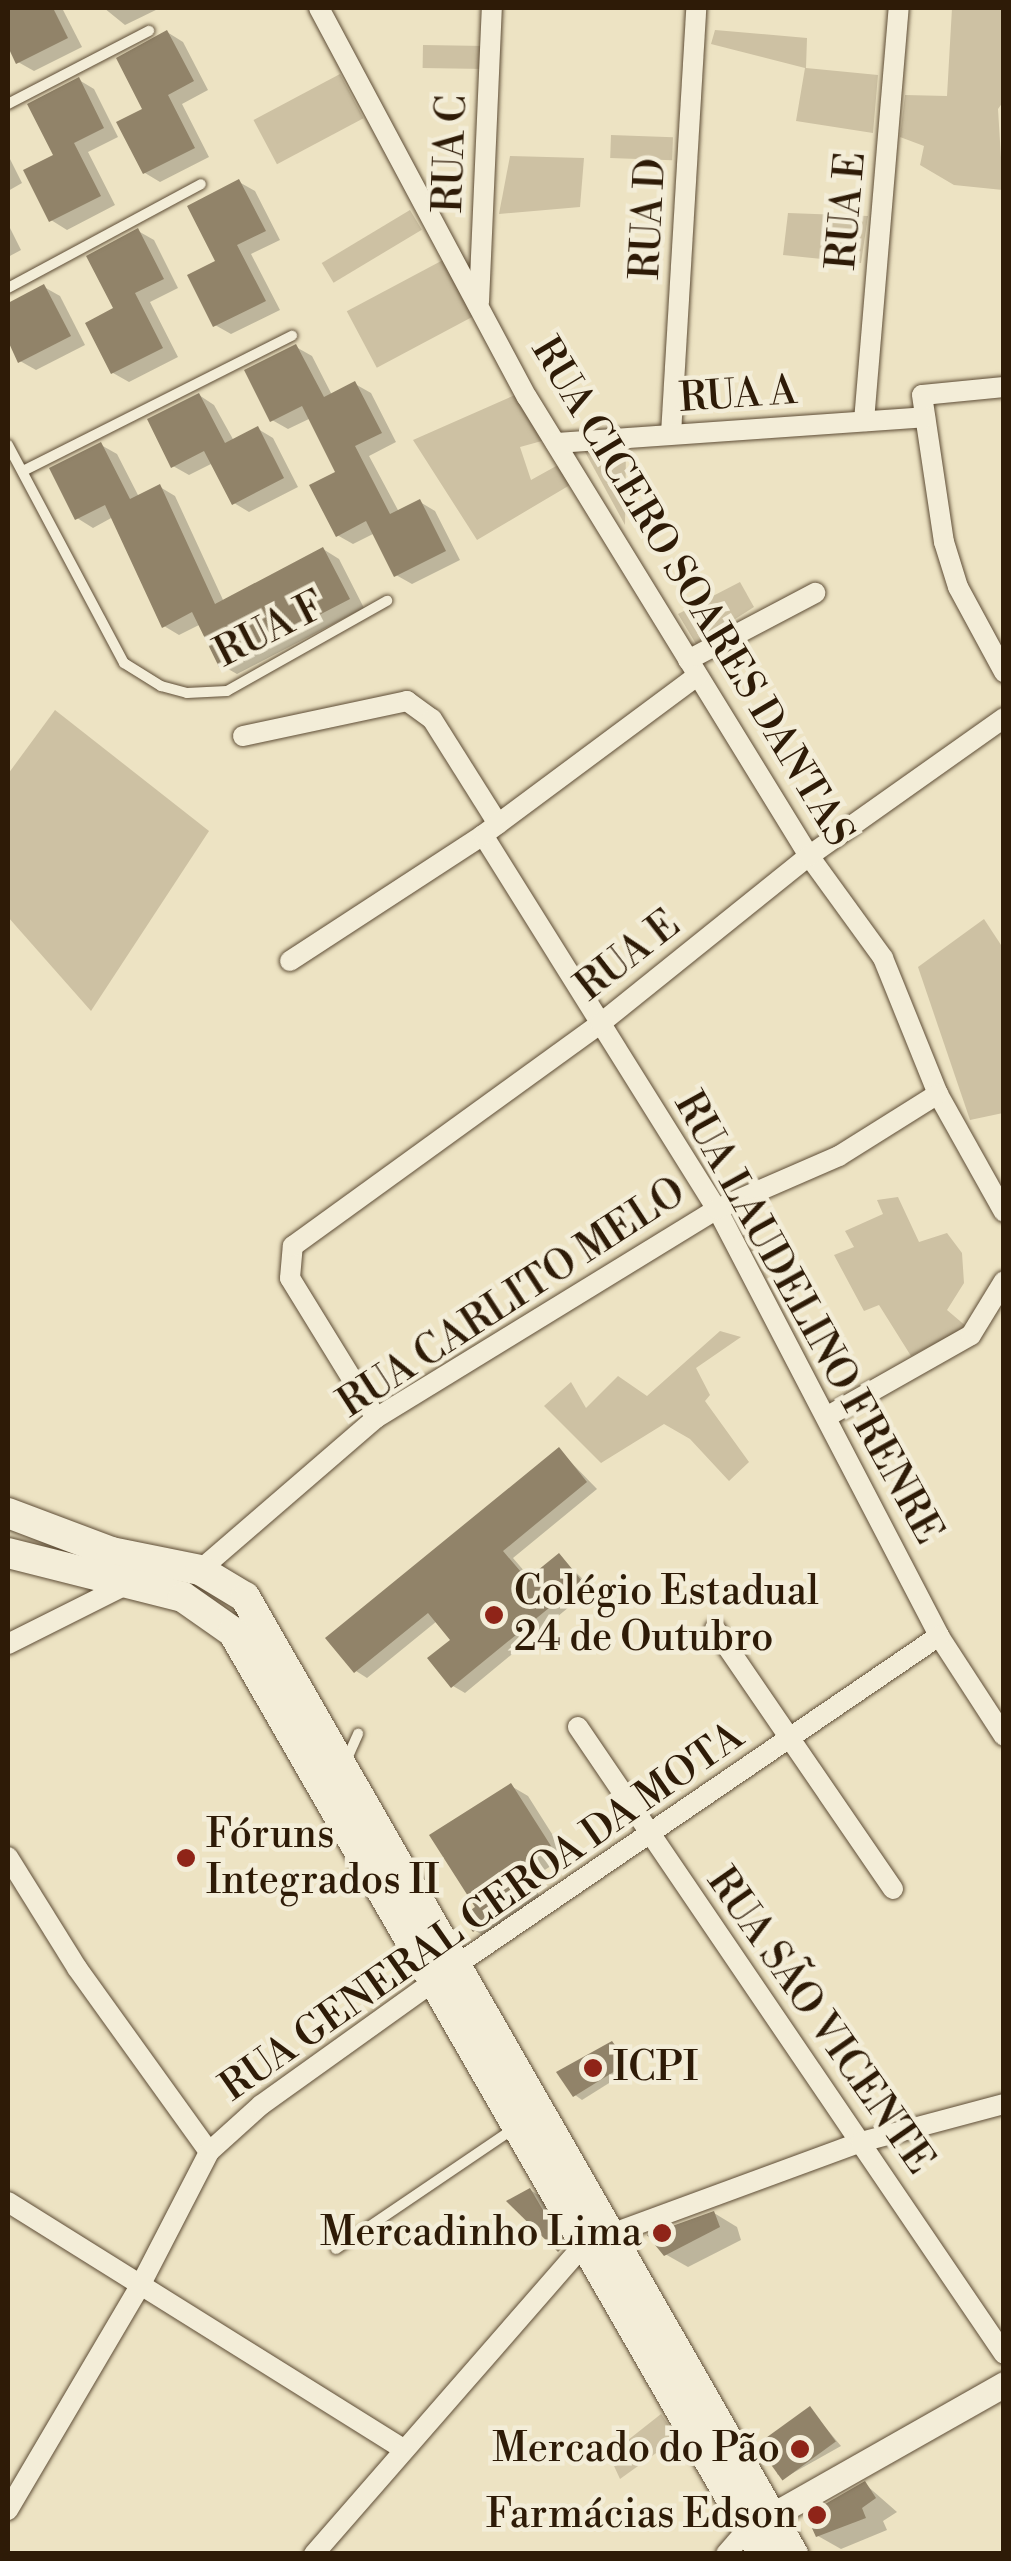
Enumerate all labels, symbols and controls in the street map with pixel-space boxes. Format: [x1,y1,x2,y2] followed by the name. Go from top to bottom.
[425,94,477,214] street label: RUA C
[818,150,876,272] street label: RUA E
[622,157,676,281] street label: RUA D
[521,329,863,855] street label: RUA CICERO SOARES DANTAS
[678,367,798,423] street label: RUA A
[207,582,333,678] street label: RUA F
[567,901,689,1011] street label: RUA E
[664,1084,952,1552] street label: RUA LAUDELINO FRENRE
[330,1168,694,1428] street label: RUA CARLITO MELO
[514,1568,819,1662] place label: Colégio Estadual 24 de Outubro
[483,1604,505,1626] marker: Colégio Estadual 24 de Outubro
[211,1712,753,2112] street label: RUA GENERAL CEROA DA MOTA
[206,1811,439,1905] place label: Fóruns Integrados II
[175,1847,197,1869] marker: Fóruns Integrados II
[697,1859,943,2183] street label: RUA SÃO VICENTE
[613,2044,698,2092] place label: ICPI
[582,2057,604,2079] marker: ICPI
[320,2209,642,2257] place label: Mercadinho Lima
[651,2222,673,2244] marker: Mercadinho Lima
[492,2425,780,2473] place label: Mercado do Pão
[789,2438,811,2460] marker: Mercado do Pão
[486,2491,797,2539] place label: Farmácias Edson
[806,2504,828,2526] marker: Farmácias Edson

